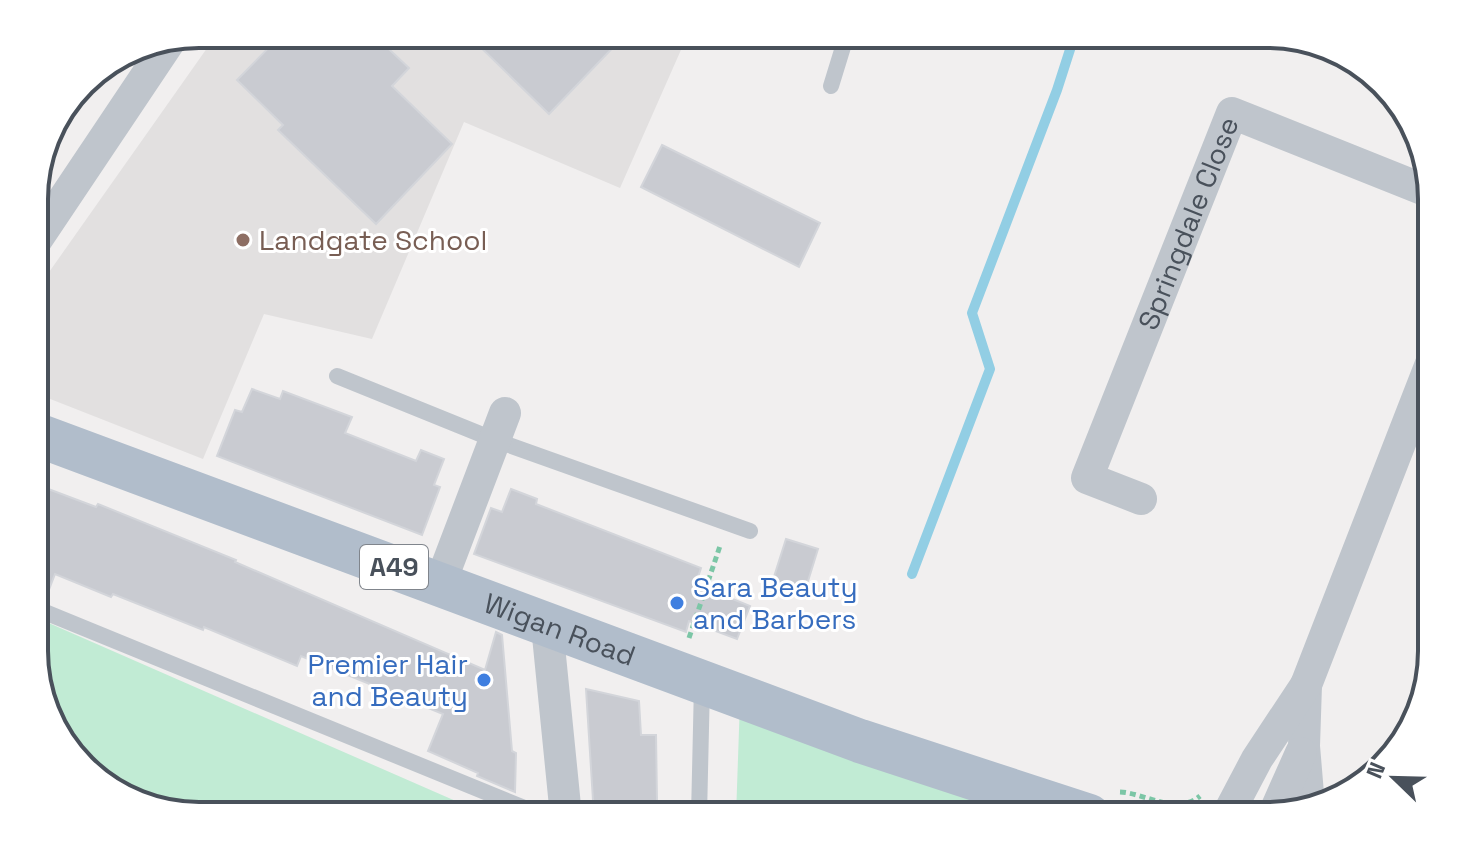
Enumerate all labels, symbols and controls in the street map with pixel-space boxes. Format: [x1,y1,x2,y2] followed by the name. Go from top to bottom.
[1130,112,1247,335] street label: Springdale Close
[259,222,487,258] place label: Landgate School
[234,231,252,249] marker: Landgate School
[360,545,428,589] road number: A49
[693,569,858,637] place label: Sara Beauty and Barbers
[479,585,640,674] street label: Wigan Road
[668,594,686,612] marker: Sara Beauty and Barbers
[307,646,468,714] place label: Premier Hair and Beauty
[475,671,493,689] marker: Premier Hair and Beauty
[1354,738,1434,818] north arrow
[1360,758,1391,782] text: N

